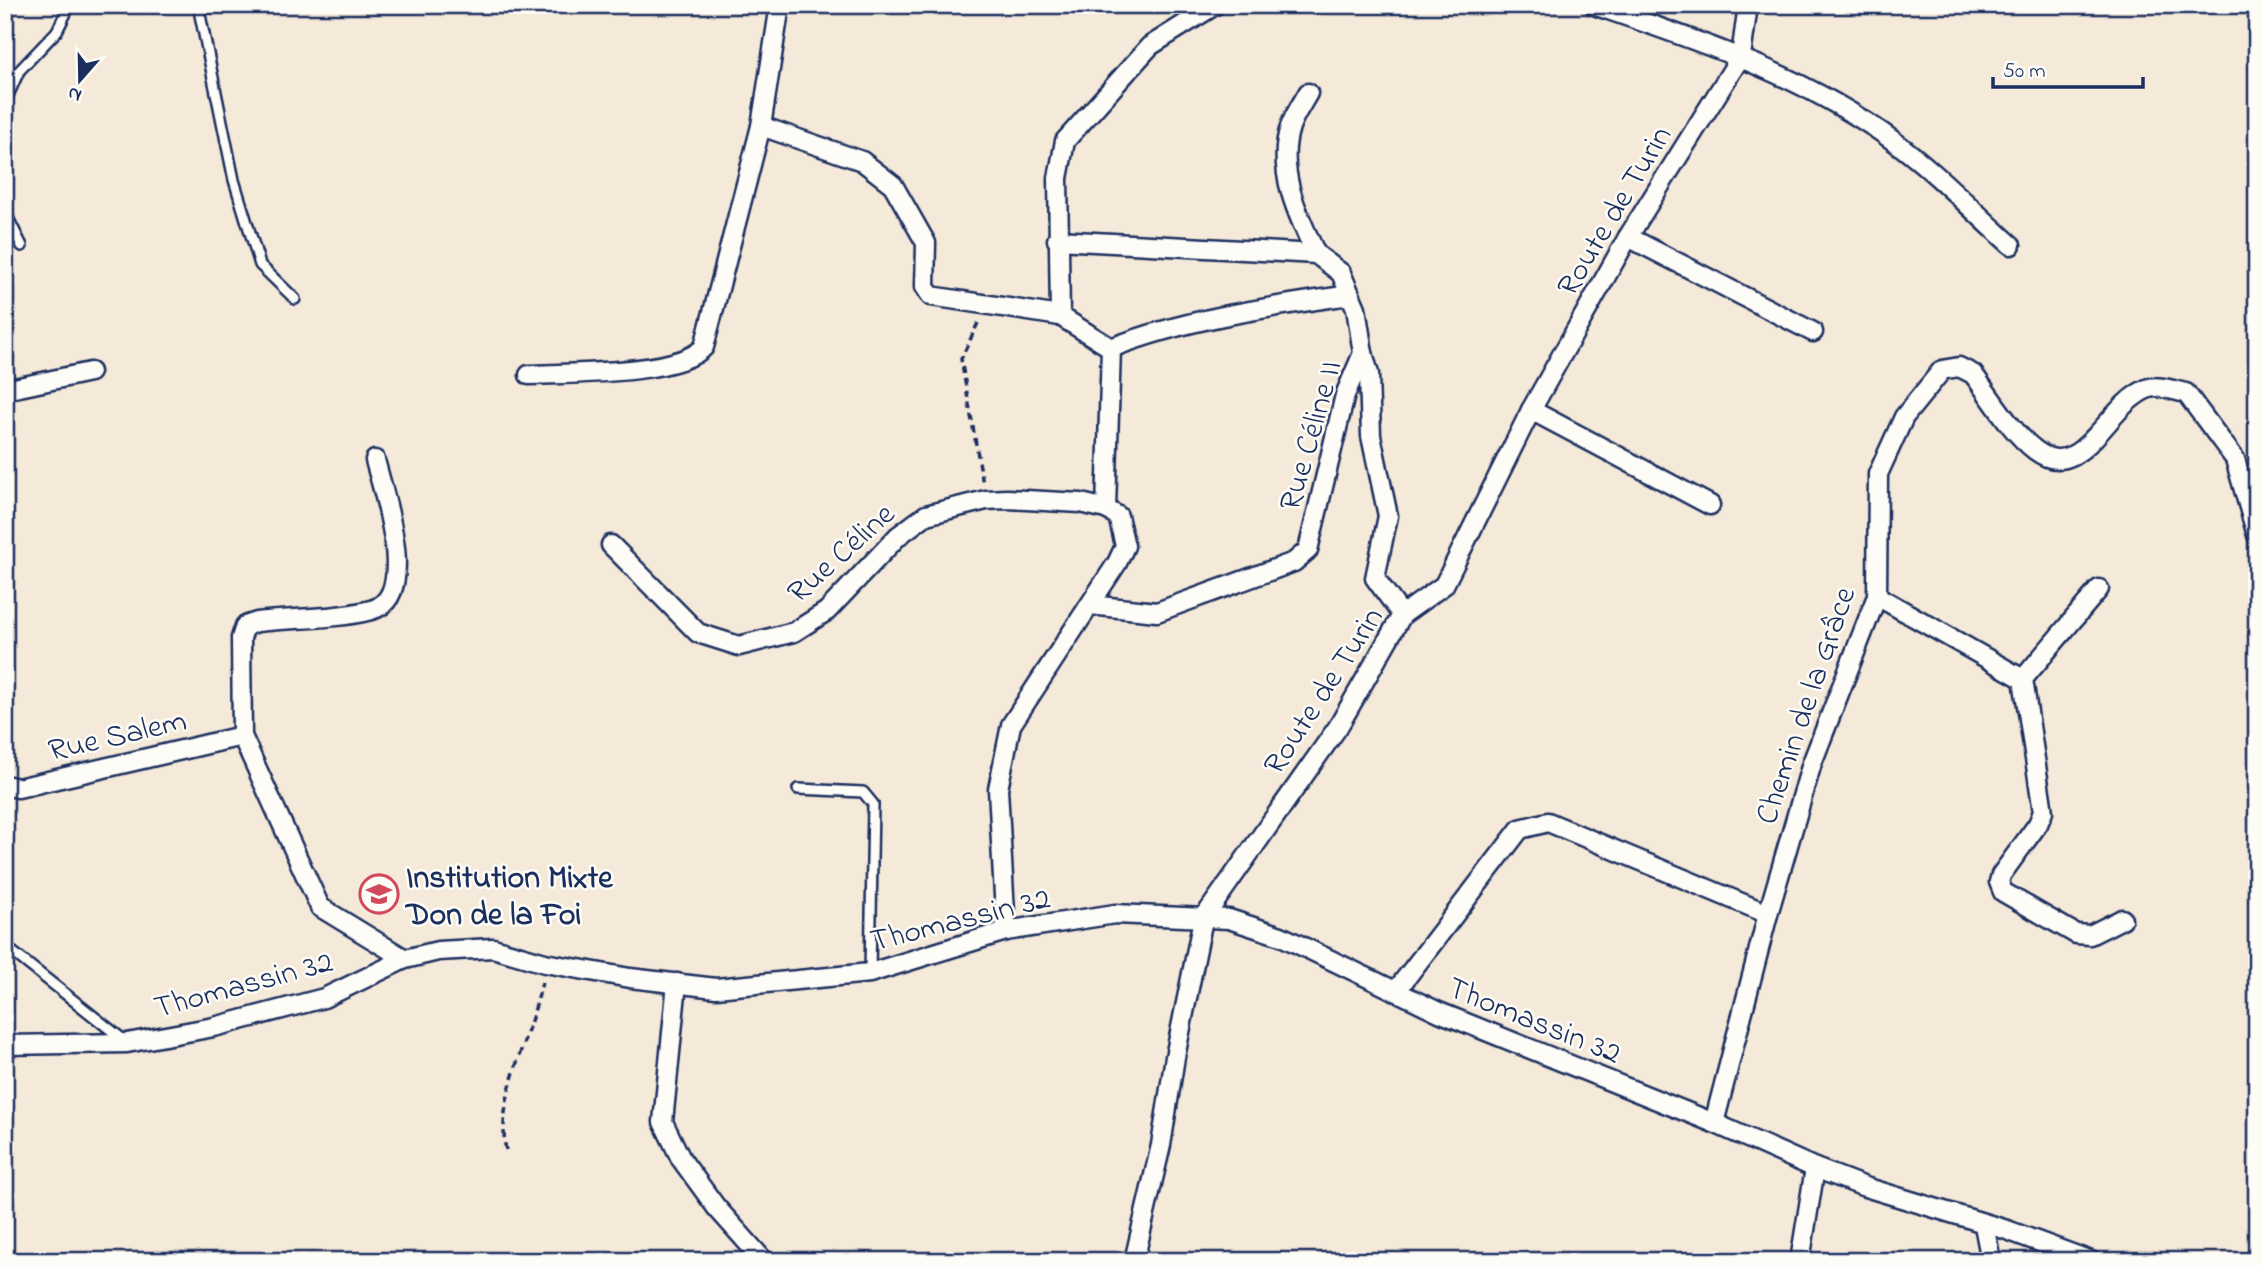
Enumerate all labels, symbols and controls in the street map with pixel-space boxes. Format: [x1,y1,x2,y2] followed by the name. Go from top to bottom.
[46,46,116,116] north arrow
[1993,46,2143,90] scale bar
[2003,57,2046,87] text: 50 m
[64,79,86,109] text: N
[1546,117,1686,306] street label: Route de Turin
[1268,355,1356,517] street label: Rue Céline II
[778,493,907,616] street label: Rue Céline
[1745,580,1870,831] street label: Chemin de la Grâce
[1253,599,1397,785] street label: Route de Turin
[44,699,192,776] street label: Rue Salem
[404,856,614,940] place label: Institution Mixte Don de la Foi
[358,873,400,915] school or university icon: Institution Mixte Don de la Foi
[866,876,1056,966] street label: Thomassin 32
[149,940,339,1033] street label: Thomassin 32
[1440,966,1628,1078] street label: Thomassin 32

